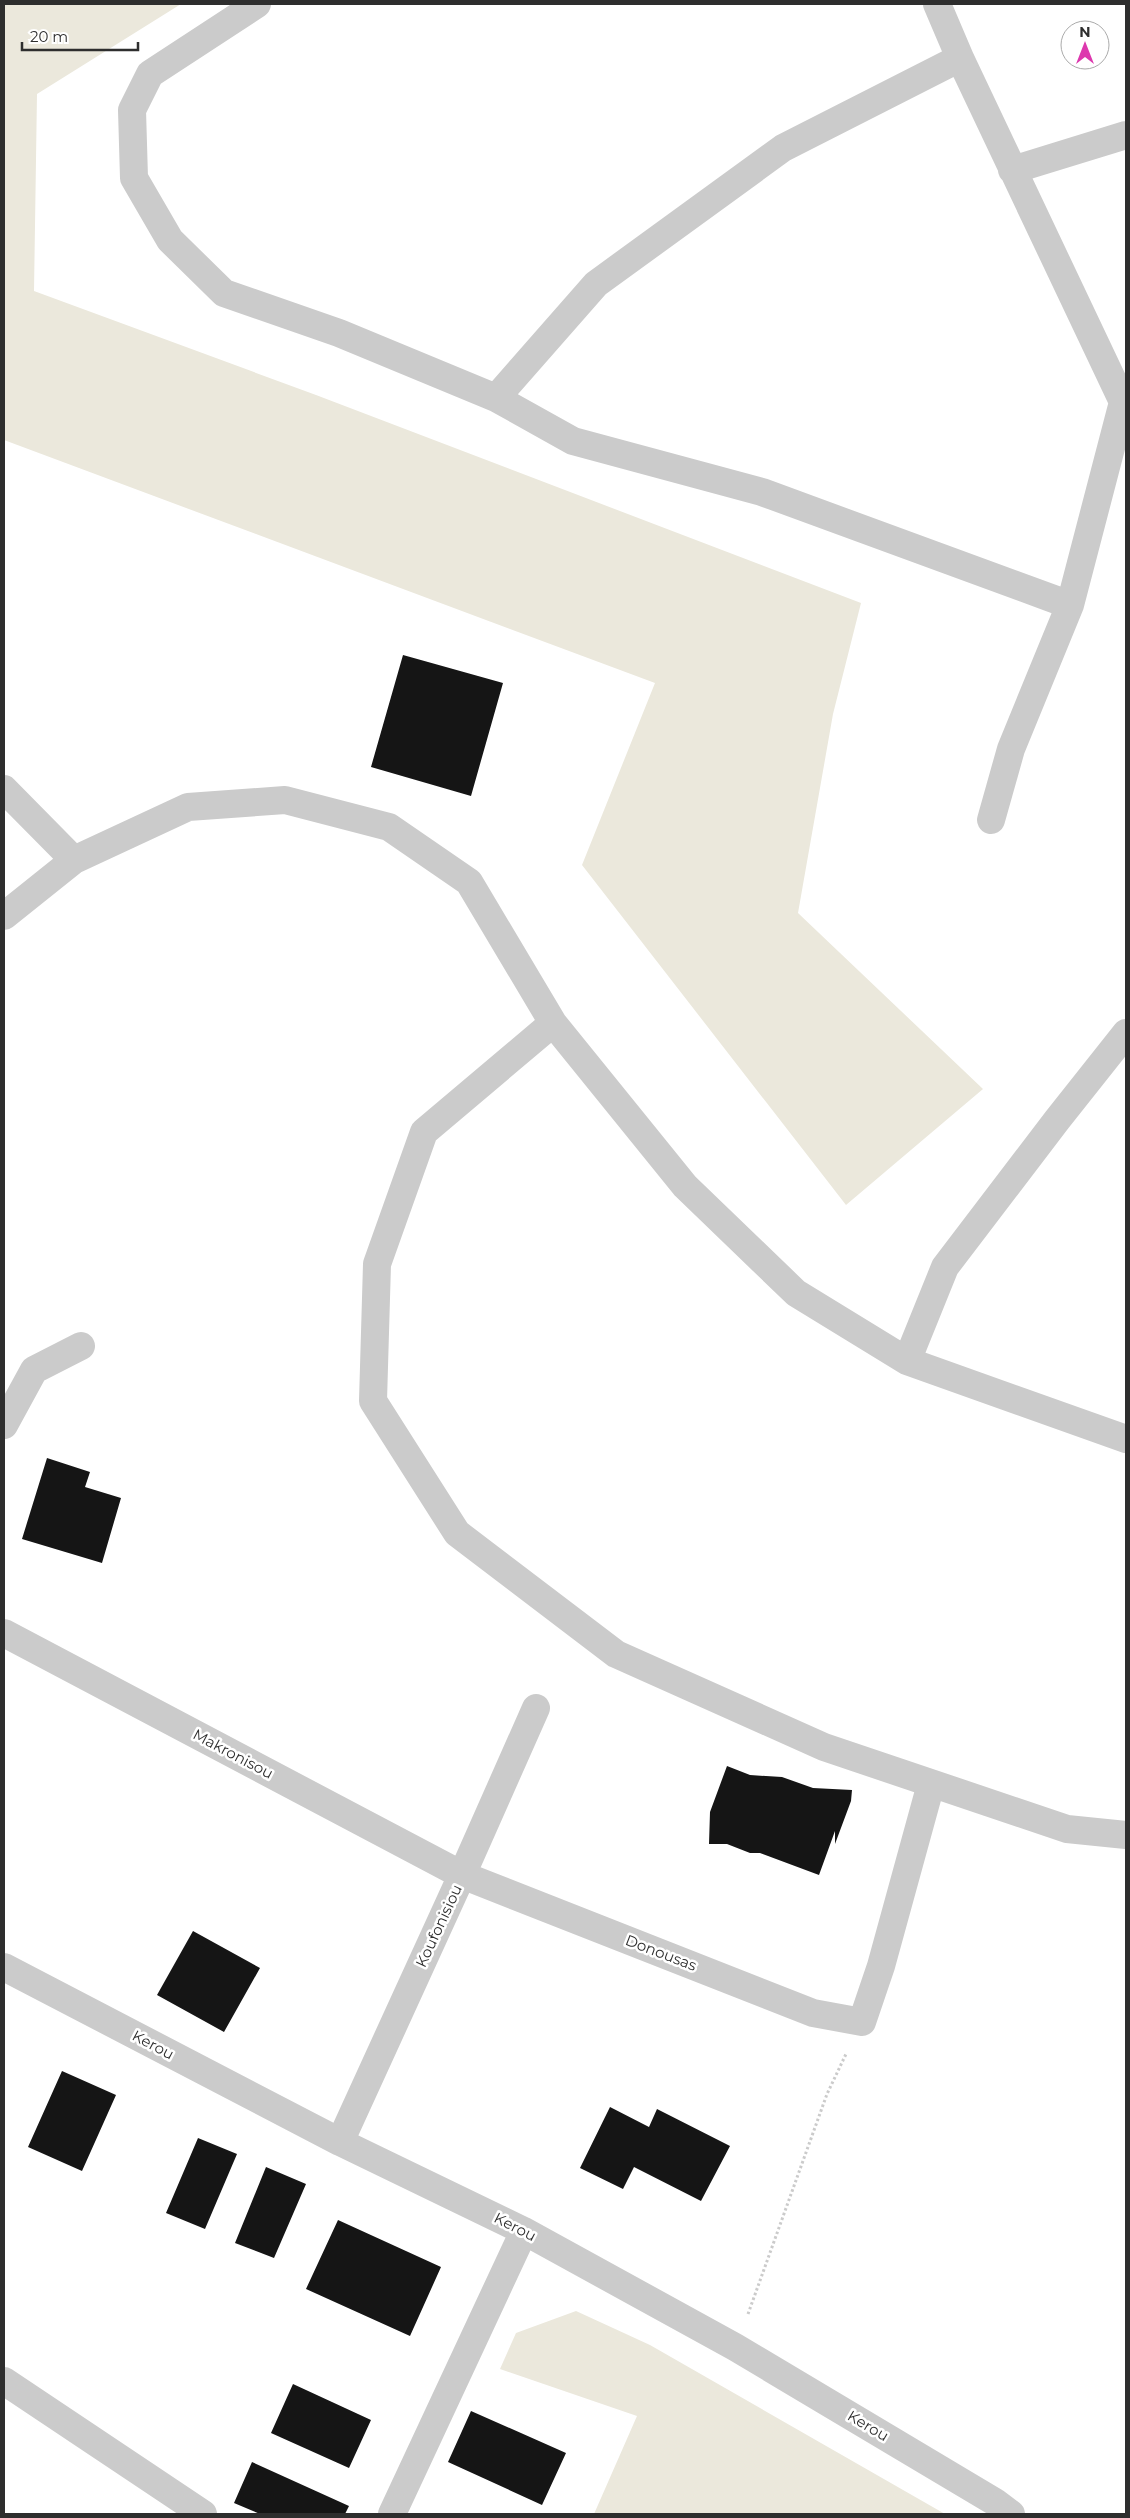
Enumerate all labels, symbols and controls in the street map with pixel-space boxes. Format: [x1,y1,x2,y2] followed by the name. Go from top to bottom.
[22,20,139,52] scale bar
[1060,20,1110,70] north arrow
[1079,23,1091,41] text: N
[30,27,68,46] text: 20 m
[190,1724,277,1783] street label: Makronisou
[411,1881,466,1970] street label: Koufonisiou
[623,1930,700,1975] street label: Donousas
[129,2026,177,2063] street label: Kerou
[491,2208,539,2245] street label: Kerou
[844,2406,892,2445] street label: Kerou

